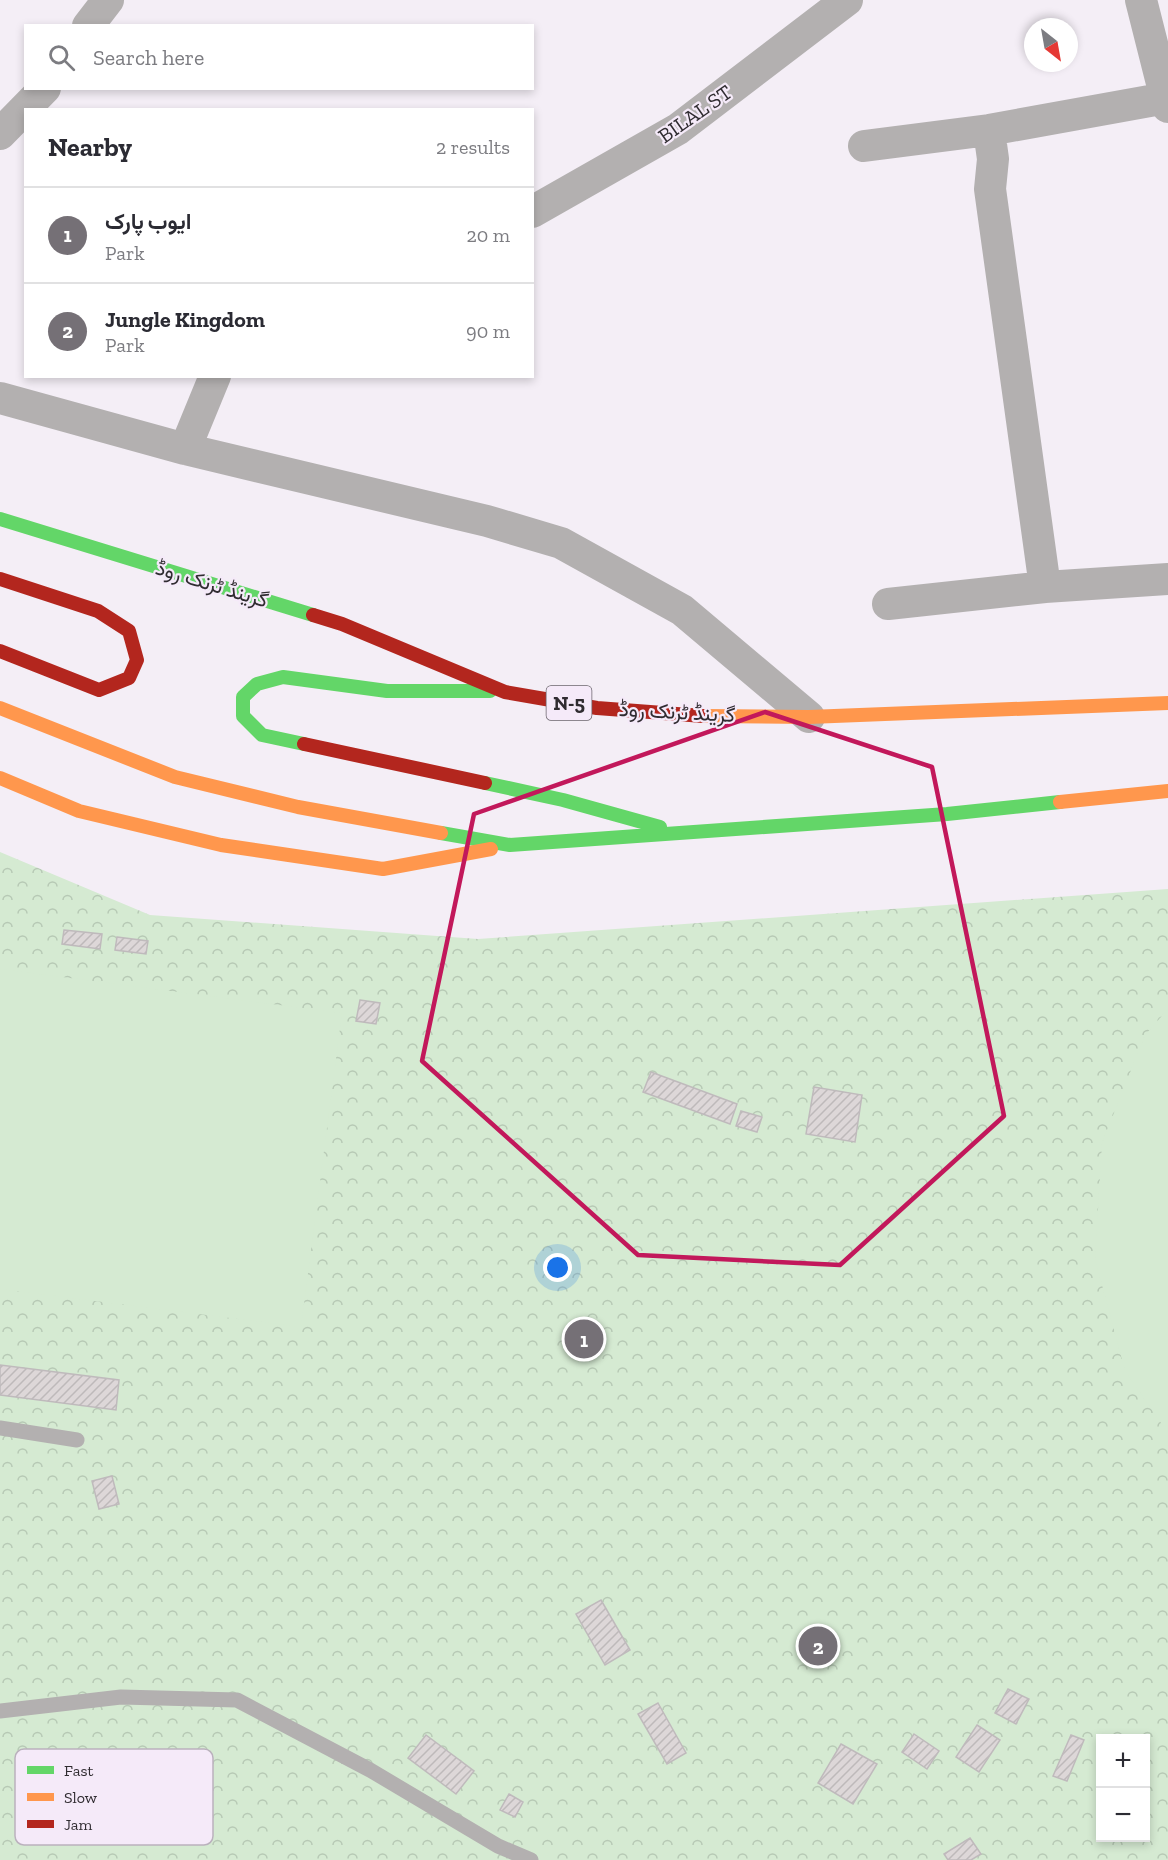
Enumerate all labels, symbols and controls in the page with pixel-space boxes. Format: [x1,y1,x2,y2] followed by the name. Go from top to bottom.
[1024,18,1078,72] north arrow
[24,24,534,90] search box
[45,41,78,74] icon: search
[93,44,204,71] text: Search here
[653,79,736,148] street label: BILAL ST
[48,131,132,163] text: Nearby
[436,135,510,159] text: 2 results
[105,208,191,235] text: ایوب پارک
[63,223,72,247] text: 1
[466,223,510,247] text: 20 m
[105,241,145,265] text: Park
[105,306,265,333] text: Jungle Kingdom
[62,319,73,343] text: 2
[466,319,510,343] text: 90 m
[105,333,145,357] text: Park
[152,555,272,613] street label: گرینڈ ٹرنک روڈ
[546,686,592,720] road number: N-5
[618,696,736,728] street label: گرینڈ ٹرنک روڈ
[543,1253,572,1282] your location
[564,1316,604,1362] pin: 1
[798,1624,838,1668] pin: 2
[1096,1734,1150,1842] map controls
[1096,1734,1150,1788] button: +
[15,1749,213,1845] legend
[64,1761,93,1780] text: Fast
[64,1788,98,1807] text: Slow
[1096,1788,1150,1842] button: −
[64,1815,93,1834] text: Jam

